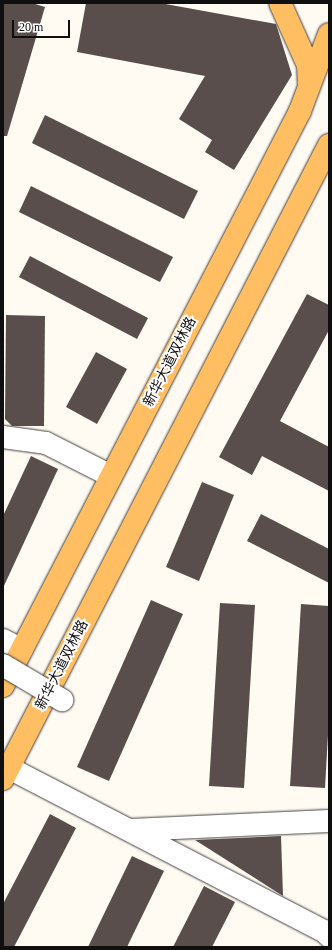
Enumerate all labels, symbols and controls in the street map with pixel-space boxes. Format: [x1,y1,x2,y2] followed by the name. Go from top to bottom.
[14,12,72,38] scale bar
[19,20,43,34] text: 20 m
[140,315,200,409] street label: 新华大道双林路
[32,618,92,712] street label: 新华大道双林路

